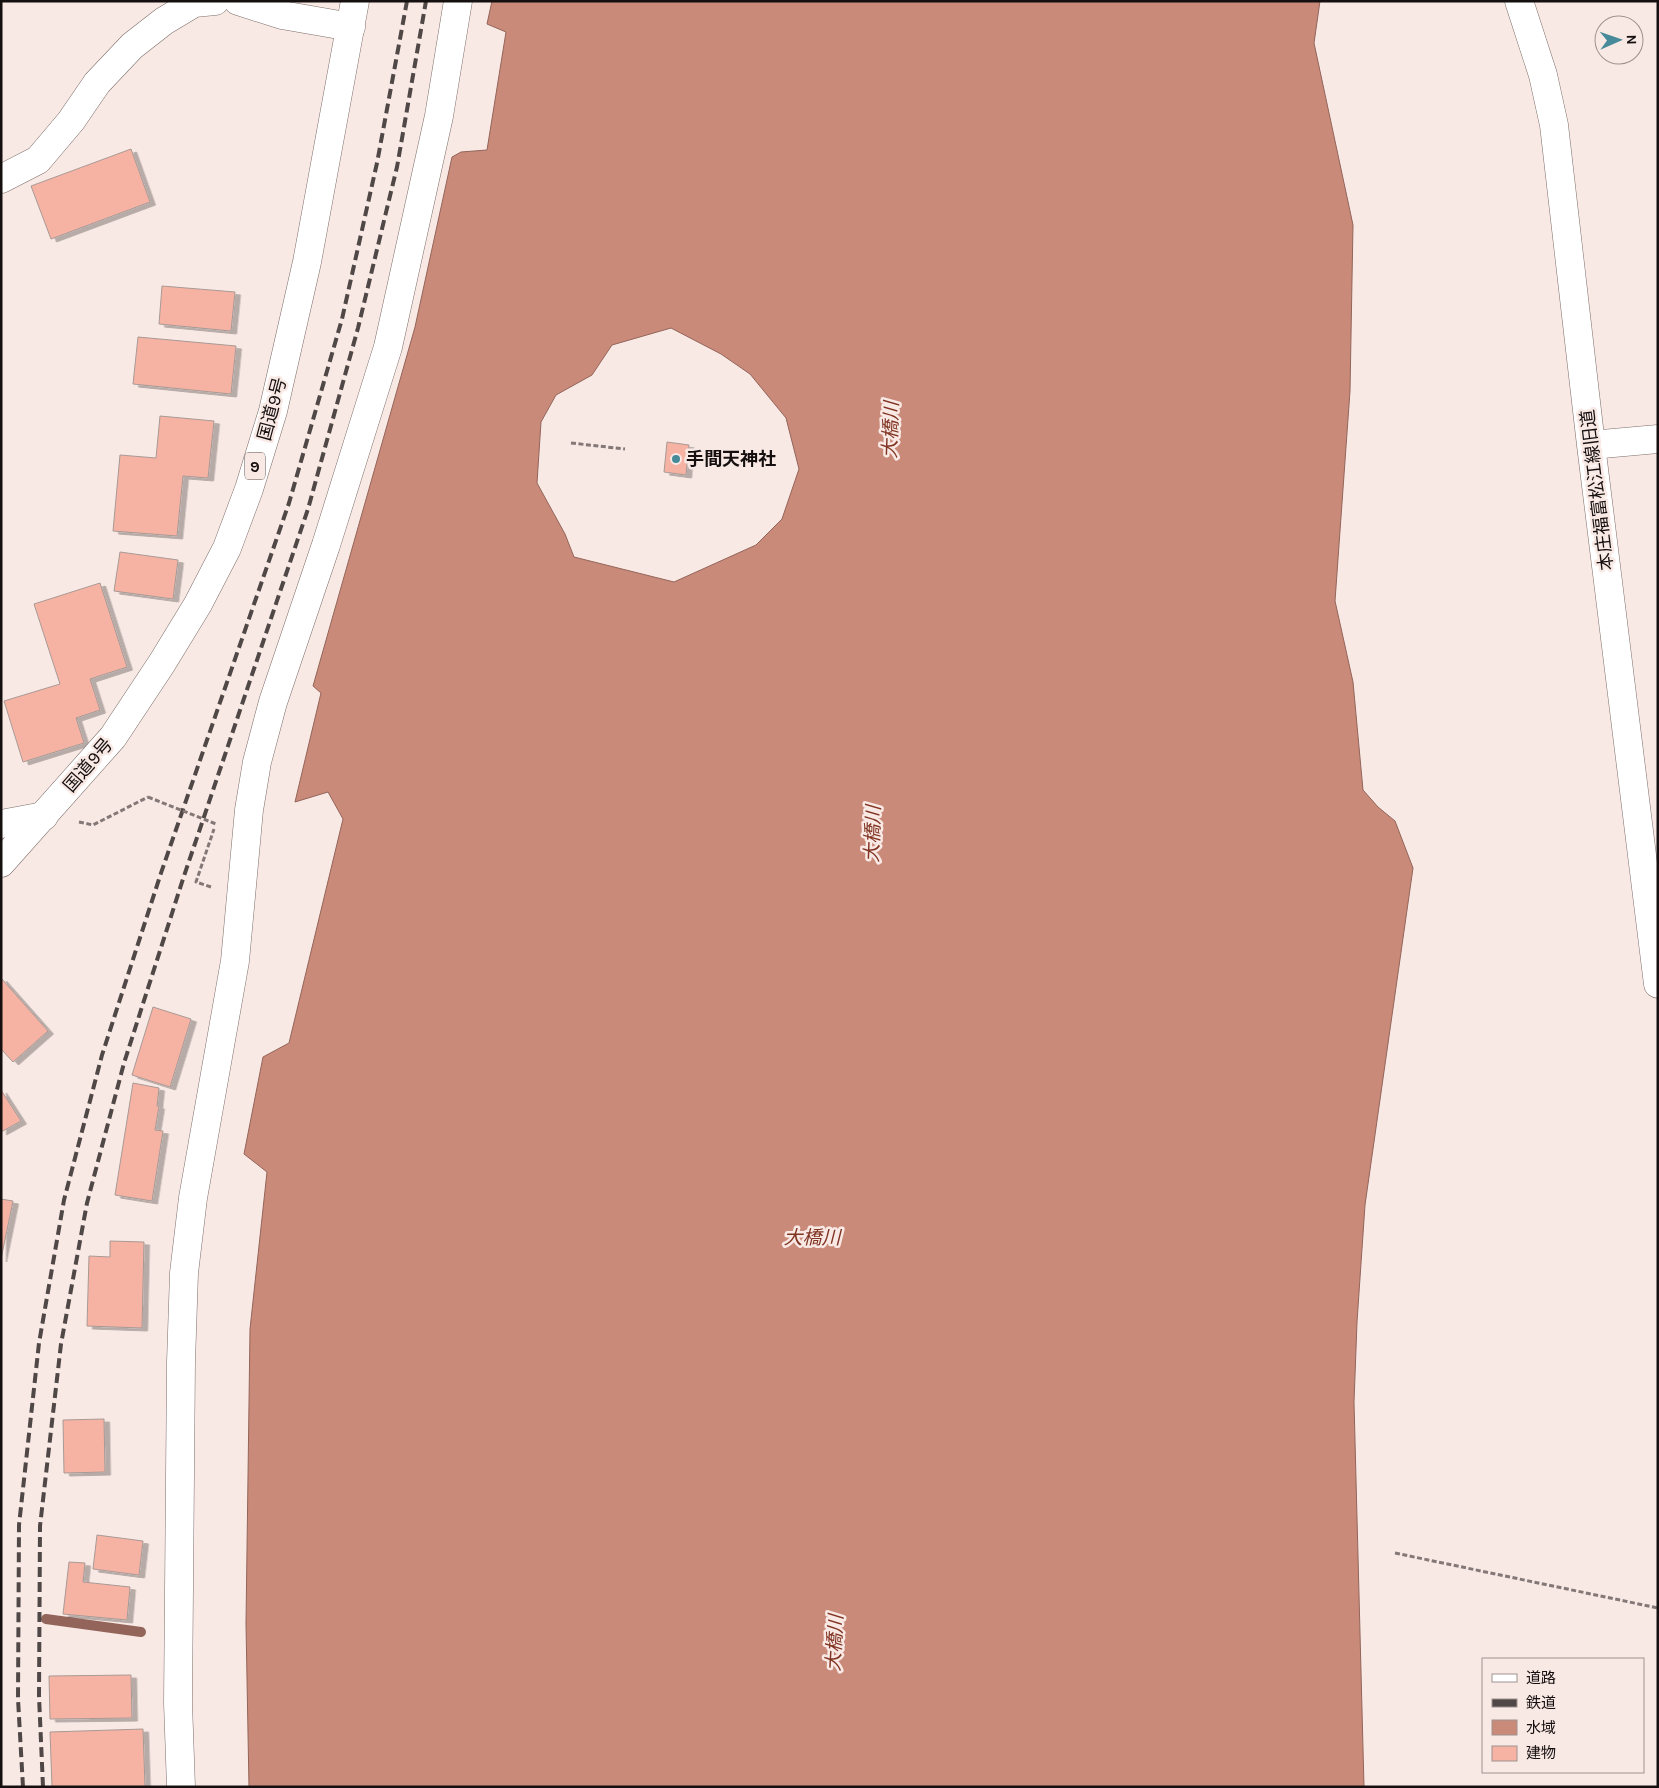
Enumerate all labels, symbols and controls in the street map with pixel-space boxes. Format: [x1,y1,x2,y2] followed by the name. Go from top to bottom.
[1594,15,1644,65] north arrow
[1623,34,1640,45] text: N
[253,375,291,443] street label: 国道9号
[879,399,903,459] water label: 大橋川
[1576,408,1618,572] street label: 本庄福富松江線旧道
[686,448,776,470] place label: 手間天神社
[245,452,265,480] road number: 9
[670,453,682,465] marker: 手間天神社
[59,733,117,797] street label: 国道9号
[861,803,885,863] water label: 大橋川
[783,1227,842,1249] water label: 大橋川
[823,1612,848,1672] water label: 大橋川
[1482,1658,1644,1773] legend
[1526,1669,1556,1687] text: 道路
[1526,1694,1556,1712] text: 鉄道
[1526,1719,1556,1737] text: 水域
[1526,1744,1556,1762] text: 建物

